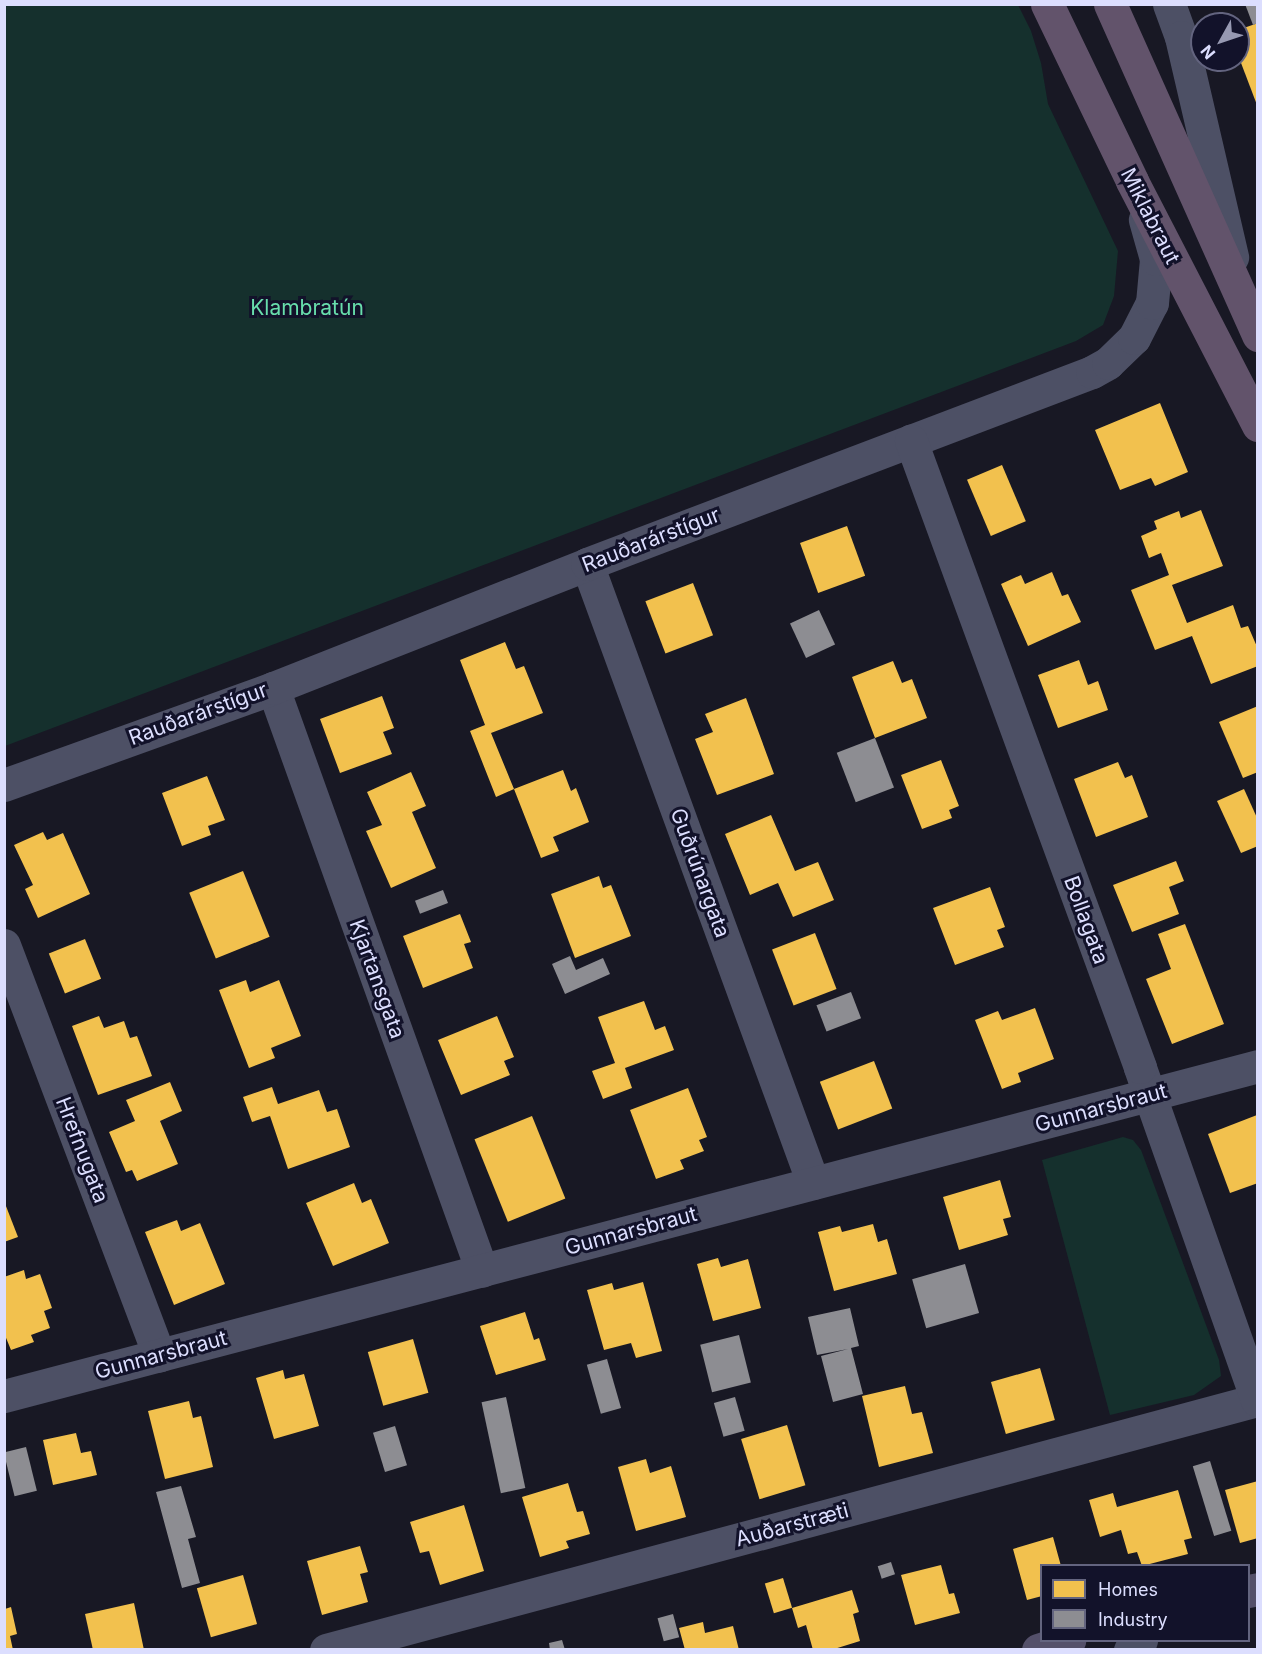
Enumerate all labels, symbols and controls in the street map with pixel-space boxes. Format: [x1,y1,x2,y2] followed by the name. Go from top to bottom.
[1190,12,1250,72] north arrow
[1196,41,1219,63] text: N
[1115,164,1185,268] street label: Miklabraut
[250,295,364,321] park label: Klambratún
[578,502,724,578] street label: Rauðarárstígur
[125,677,271,751] street label: Rauðarárstígur
[665,805,735,941] street label: Guðrúnargata
[1058,873,1114,967] street label: Bollagata
[344,916,410,1042] street label: Kjartansgata
[1032,1078,1170,1138] street label: Gunnarsbraut
[50,1093,114,1207] street label: Hrefnugata
[562,1201,700,1261] street label: Gunnarsbraut
[92,1325,230,1385] street label: Gunnarsbraut
[733,1498,851,1552] street label: Auðarstræti
[1040,1564,1250,1642] legend
[1098,1579,1158,1600] text: Homes
[1098,1609,1168,1630] text: Industry

